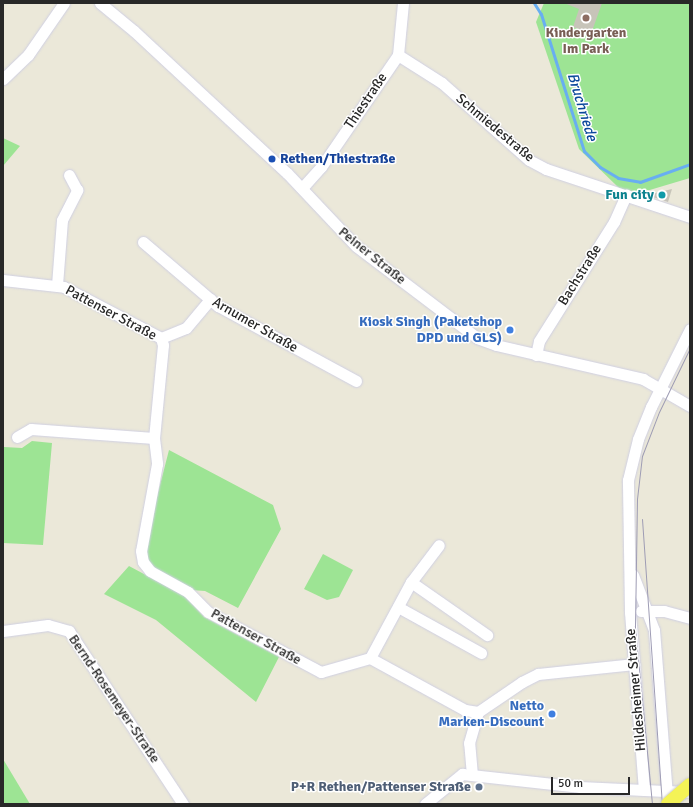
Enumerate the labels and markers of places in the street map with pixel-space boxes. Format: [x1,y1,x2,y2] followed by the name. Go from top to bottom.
[581,13,591,23] marker: Kindergarten Im Park
[546,25,626,58] place label: Kindergarten Im Park
[280,151,395,167] place label: Rethen/Thiestraße
[267,154,277,164] marker: Rethen/Thiestraße
[605,187,654,203] place label: Fun city
[657,190,667,200] marker: Fun city
[359,314,502,346] place label: Kiosk Singh (Paketshop DPD und GLS)
[505,325,515,335] marker: Kiosk Singh (Paketshop DPD und GLS)
[438,698,544,730] place label: Netto Marken-Discount
[547,709,557,719] marker: Netto Marken-Discount
[291,779,471,795] place label: P+R Rethen/Pattenser Straße
[474,782,484,792] marker: P+R Rethen/Pattenser Straße

